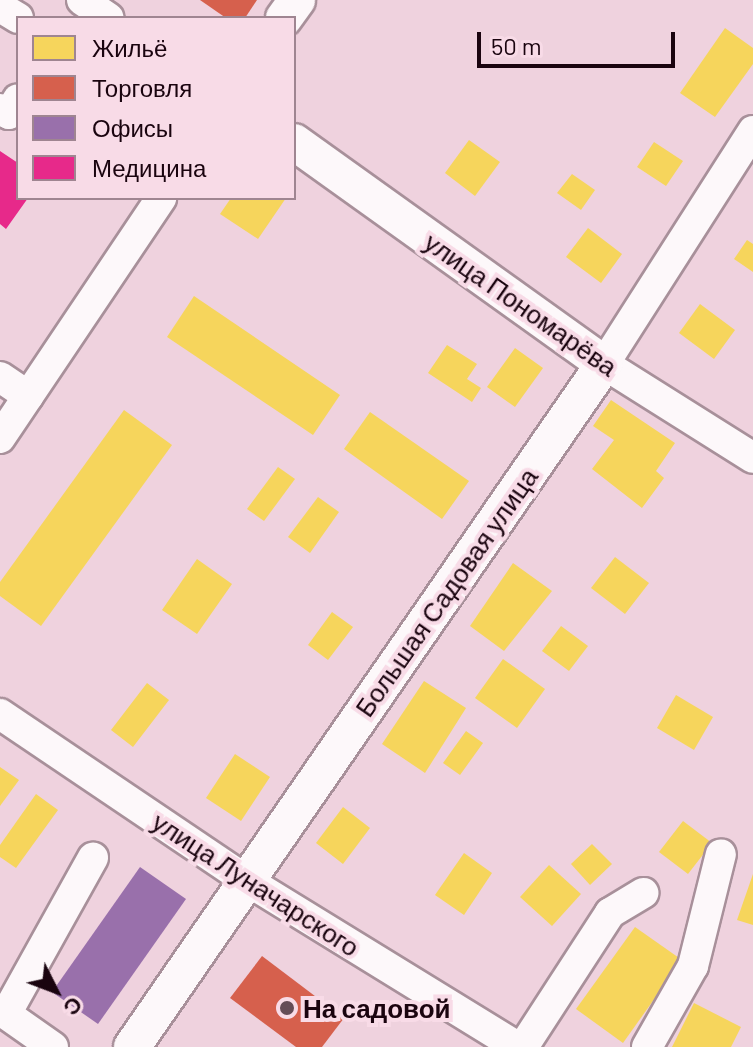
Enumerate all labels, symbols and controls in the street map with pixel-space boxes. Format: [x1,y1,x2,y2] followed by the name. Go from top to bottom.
[16,16,296,200] legend
[481,16,679,66] scale bar
[491,31,542,60] text: 50 m
[92,33,167,62] text: Жильё
[92,73,192,102] text: Торговля
[92,113,173,142] text: Офисы
[92,153,206,182] text: Медицина
[419,226,623,382] street label: улица Пономарёва
[348,462,544,722] street label: Большая Садовая улица
[147,805,365,963] street label: улица Луначарского
[16,951,96,1031] north arrow
[59,992,89,1022] text: С
[303,992,451,1024] place label: На садовой
[278,999,296,1017] marker: На садовой

